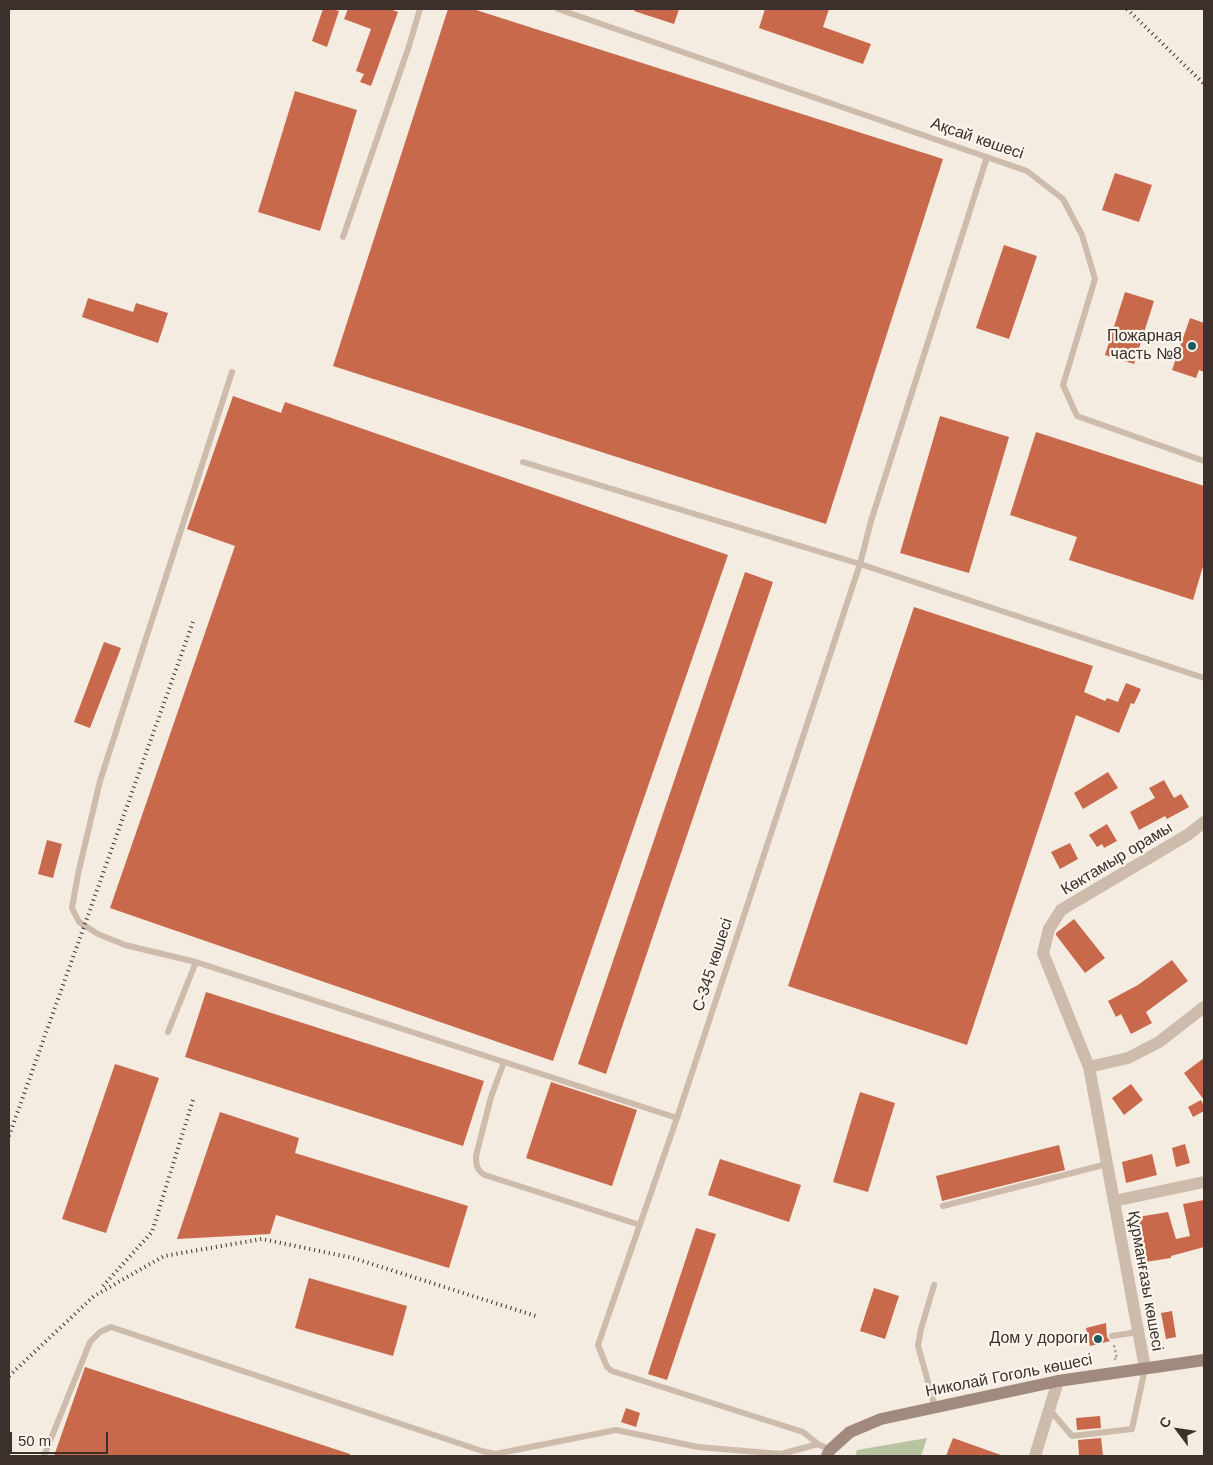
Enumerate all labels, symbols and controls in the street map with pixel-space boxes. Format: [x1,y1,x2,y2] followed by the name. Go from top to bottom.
[928,114,1026,164] street label: Ақсай көшесі
[1107,327,1182,365] place label: Пожарная часть №8
[1186,340,1198,352] marker: Пожарная часть №8
[1058,818,1176,900] street label: Көктамыр орамы
[689,916,737,1014] street label: С-345 көшесі
[1123,1209,1167,1353] street label: Құрманғазы көшесі
[989,1329,1088,1349] place label: Дом у дороги
[1092,1333,1104,1345] marker: Дом у дороги
[924,1350,1094,1402] street label: Николай Гоголь көшесі
[1153,1405,1203,1455] north arrow
[1156,1414,1175,1431] text: С
[12,1422,110,1454] scale bar
[18,1432,51,1449] text: 50 m

